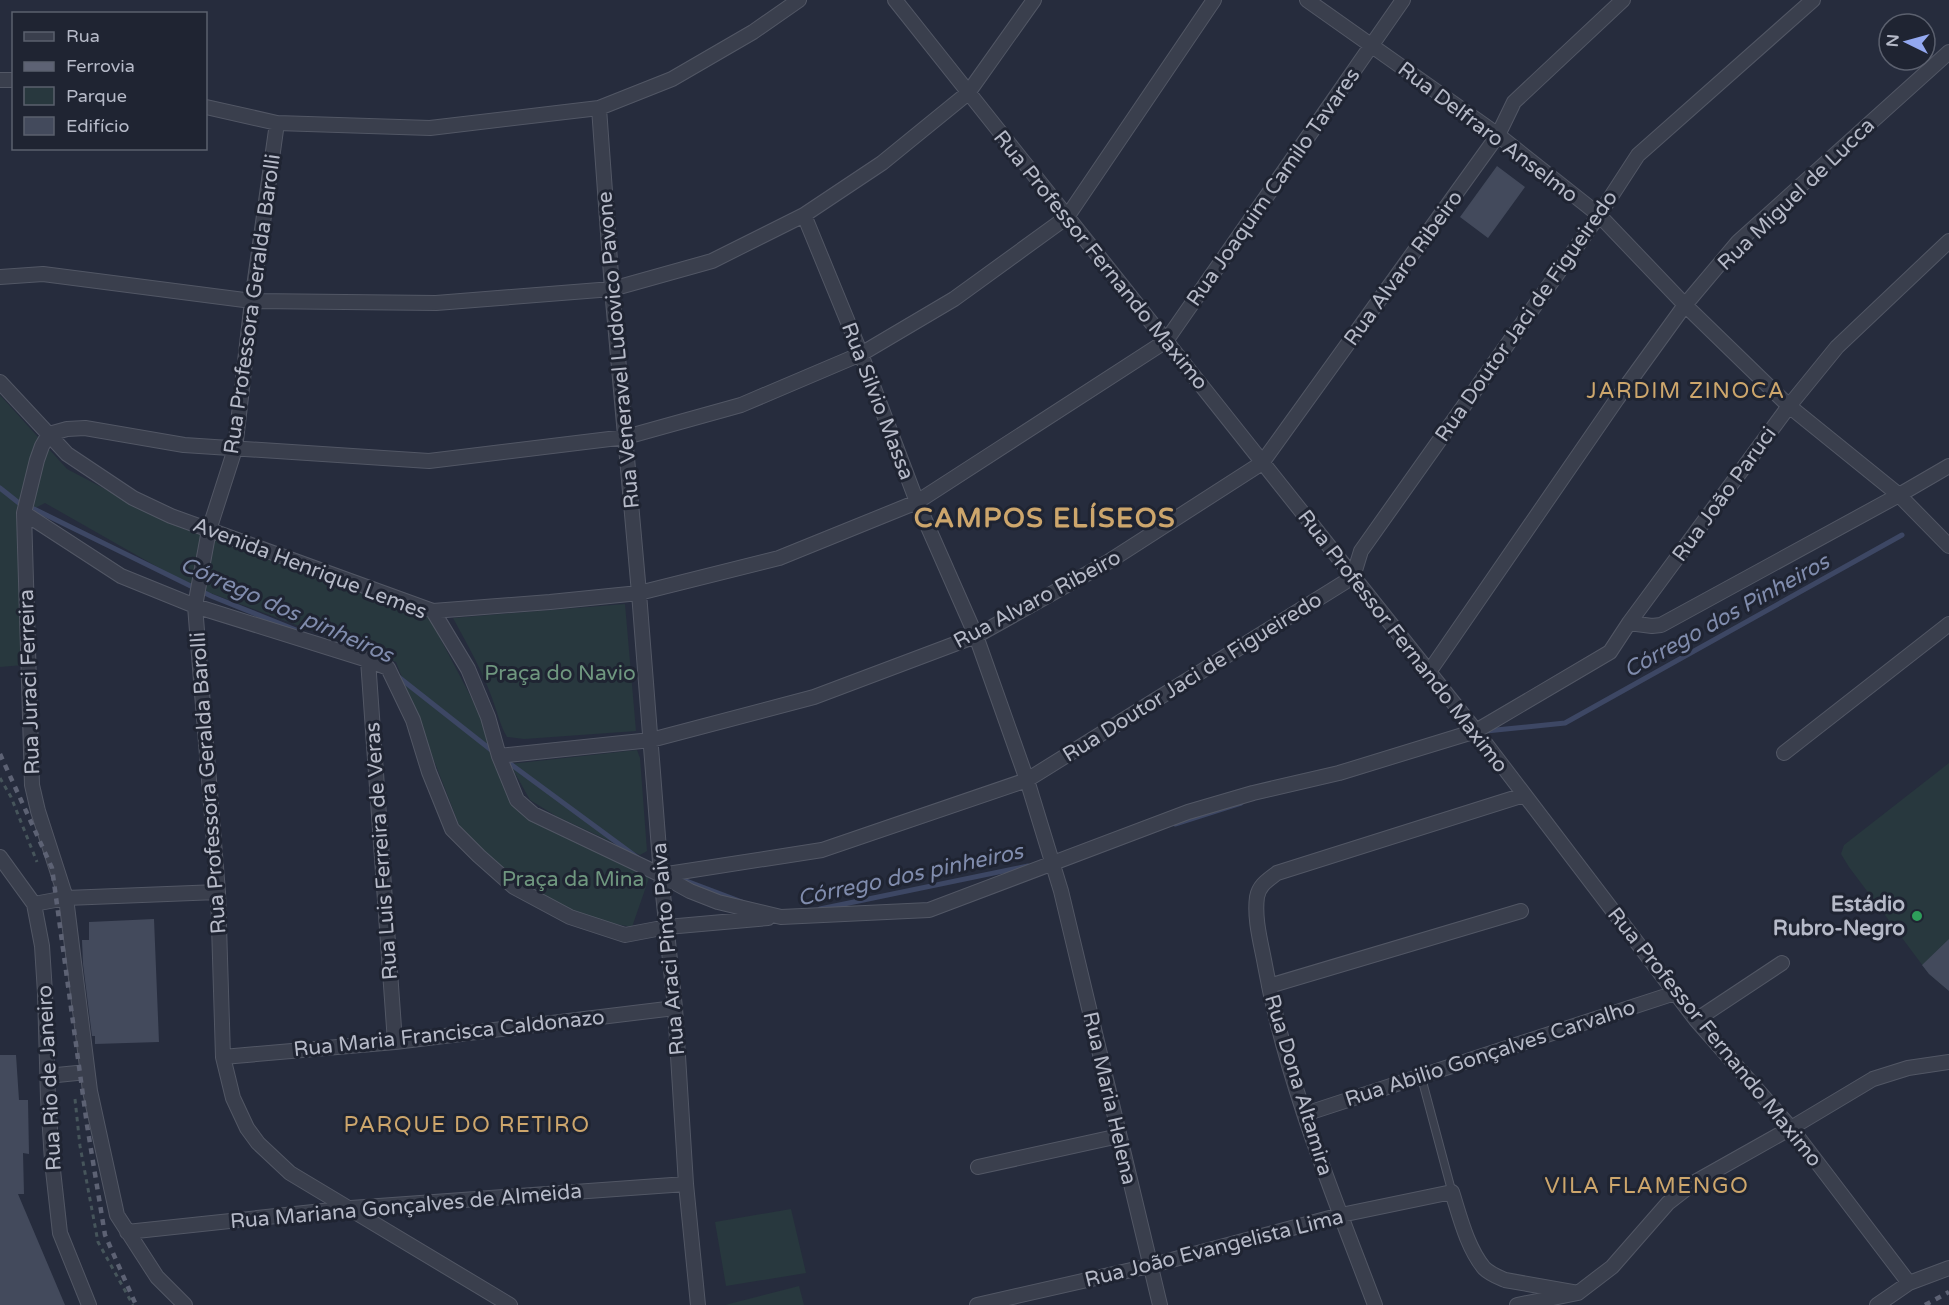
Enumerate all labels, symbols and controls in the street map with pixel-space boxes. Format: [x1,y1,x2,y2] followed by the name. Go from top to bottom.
[12,12,207,150] legend
[1877,12,1937,72] north arrow
[66,25,100,47] text: Rua
[1883,34,1904,48] text: N
[66,55,135,77] text: Ferrovia
[1393,57,1583,208] street label: Rua Delfraro Anselmo
[1181,63,1365,311] street label: Rua Joaquim Camilo Tavares
[66,85,127,107] text: Parque
[1713,113,1880,276] street label: Rua Miguel de Lucca
[66,115,130,137] text: Edifício
[988,126,1213,395] street label: Rua Professor Fernando Maximo
[219,152,286,456] street label: Rua Professora Geralda Barolli
[1339,186,1468,351] street label: Rua Alvaro Ribeiro
[1430,186,1623,447] street label: Rua Doutor Jaci de Figueiredo
[592,190,645,510] street label: Rua Veneravel Ludovico Pavone
[836,319,919,484] street label: Rua Silvio Massa
[1586,378,1786,404] district label: JARDIM ZINOCA
[1667,422,1782,566] street label: Rua João Paruci
[914,502,1176,535] district label: CAMPOS ELÍSEOS
[1292,505,1513,778] street label: Rua Professor Fernando Maximo
[189,512,430,625] street label: Avenida Henrique Lemes
[949,545,1125,654] street label: Rua Alvaro Ribeiro
[1619,548,1835,683] water label: Córrego dos Pinheiros
[176,551,398,669] water label: Córrego dos pinheiros
[1058,587,1326,768] street label: Rua Doutor Jaci de Figueiredo
[14,589,45,775] street label: Rua Juraci Ferreira
[185,631,232,935] street label: Rua Professora Geralda Barolli
[484,661,636,686] park label: Praça do Navio
[360,721,403,981] street label: Rua Luis Ferreira de Veras
[795,838,1027,912] water label: Córrego dos pinheiros
[647,842,690,1056] street label: Rua Araci Pinto Paiva
[502,867,644,892] park label: Praça da Mina
[1773,892,1905,941] place label: Estádio Rubro-Negro
[1602,903,1827,1172] street label: Rua Professor Fernando Maximo
[1910,909,1924,923] marker: Estádio Rubro-Negro
[32,984,67,1172] street label: Rua Rio de Janeiro
[1259,992,1338,1179] street label: Rua Dona Altamira
[1342,995,1638,1112] street label: Rua Abilio Gonçalves Carvalho
[292,1005,606,1062] street label: Rua Maria Francisca Caldonazo
[1077,1009,1142,1187] street label: Rua Maria Helena
[343,1112,591,1138] district label: PARQUE DO RETIRO
[1545,1173,1749,1199] district label: VILA FLAMENGO
[229,1179,583,1234] street label: Rua Mariana Gonçalves de Almeida
[1082,1204,1346,1293] street label: Rua João Evangelista Lima

